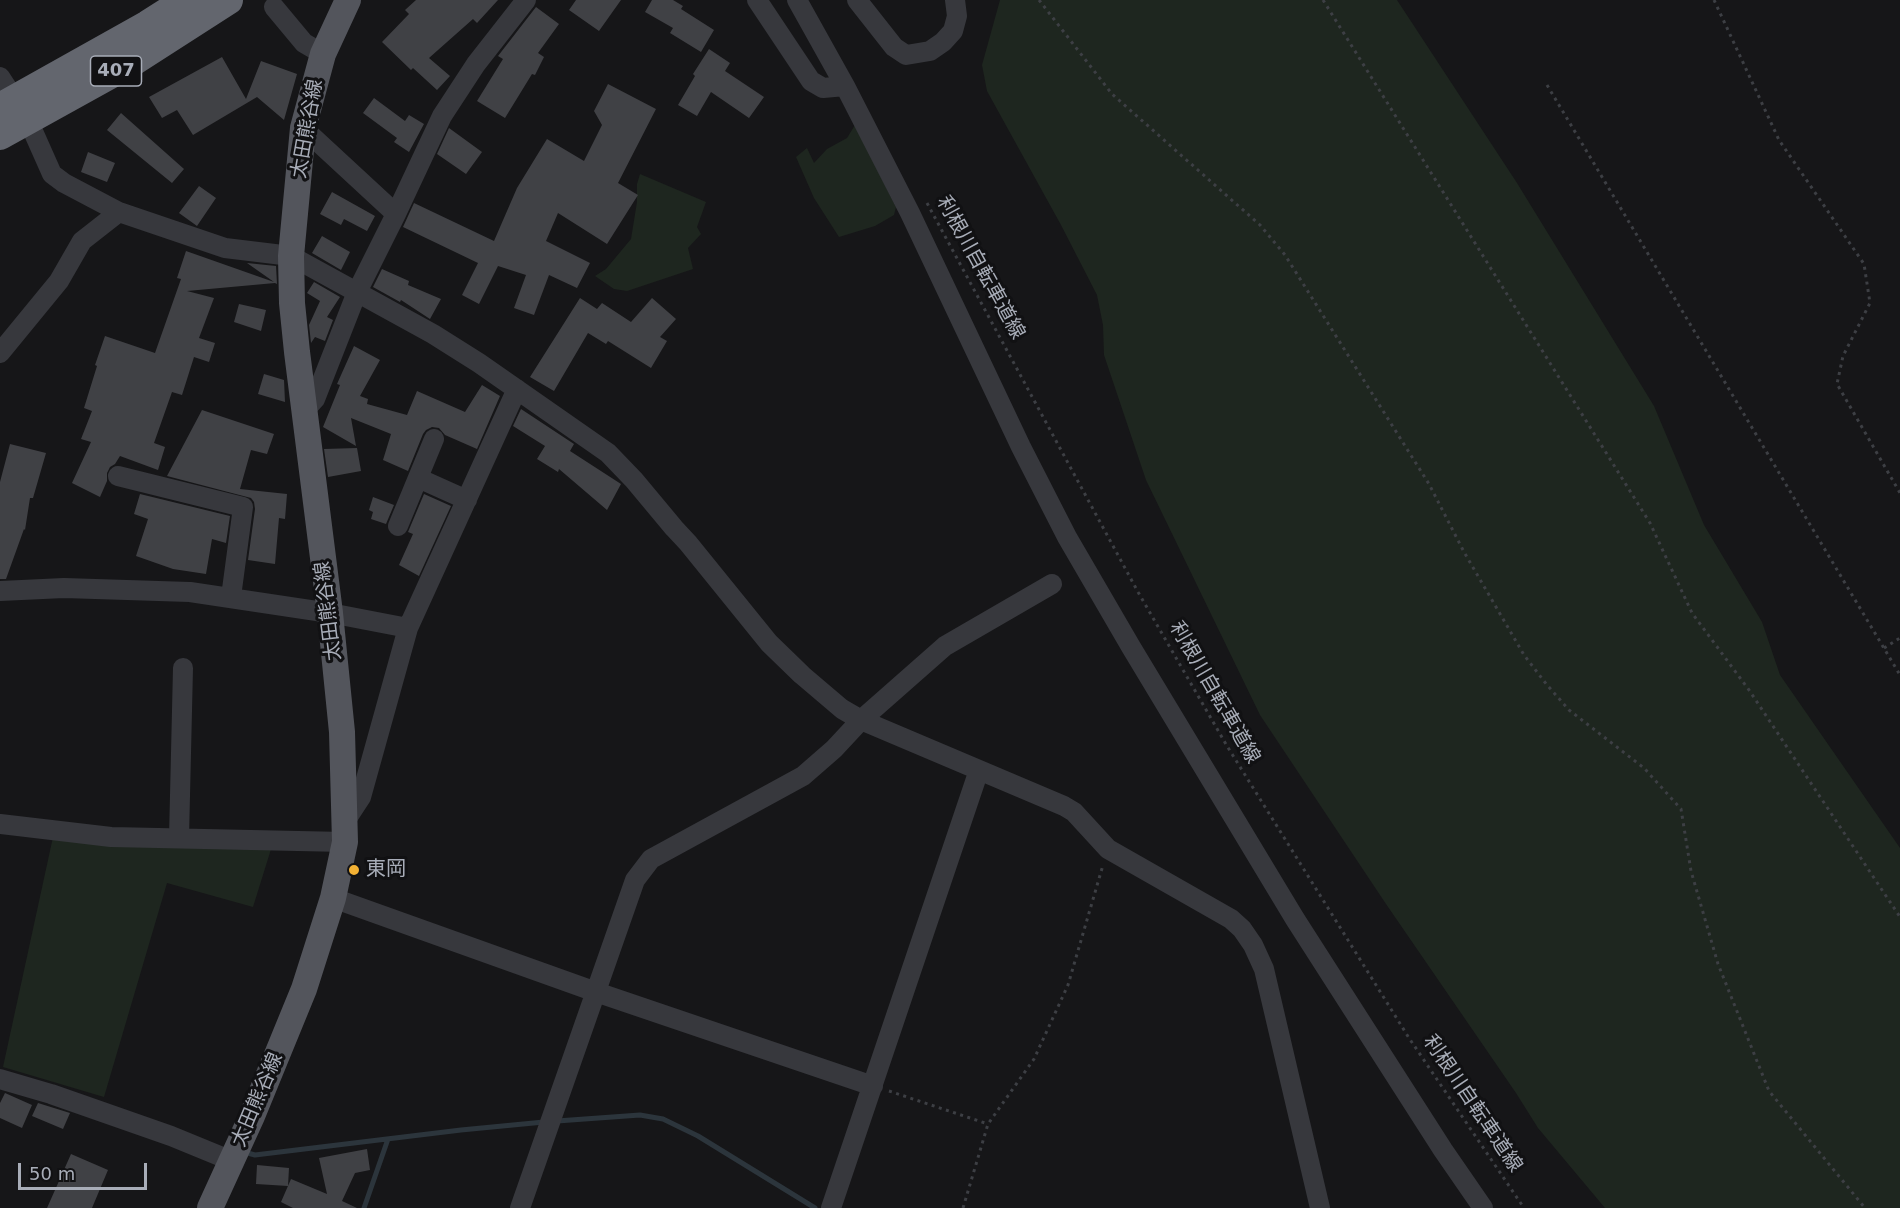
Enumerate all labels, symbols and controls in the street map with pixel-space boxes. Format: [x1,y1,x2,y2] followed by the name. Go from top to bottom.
[90,56,142,86] road number: 407
[287,78,329,180] street label: 太田熊谷線
[931,192,1029,344] street label: 利根川自転車道線
[311,560,347,662] street label: 太田熊谷線
[1164,618,1264,768] street label: 利根川自転車道線
[366,858,406,882] place label: 東岡
[347,863,361,877] marker: 東岡
[1417,1031,1527,1177] street label: 利根川自転車道線
[227,1049,289,1151] street label: 太田熊谷線
[21,1151,150,1189] scale bar
[29,1163,75,1184] text: 50 m

